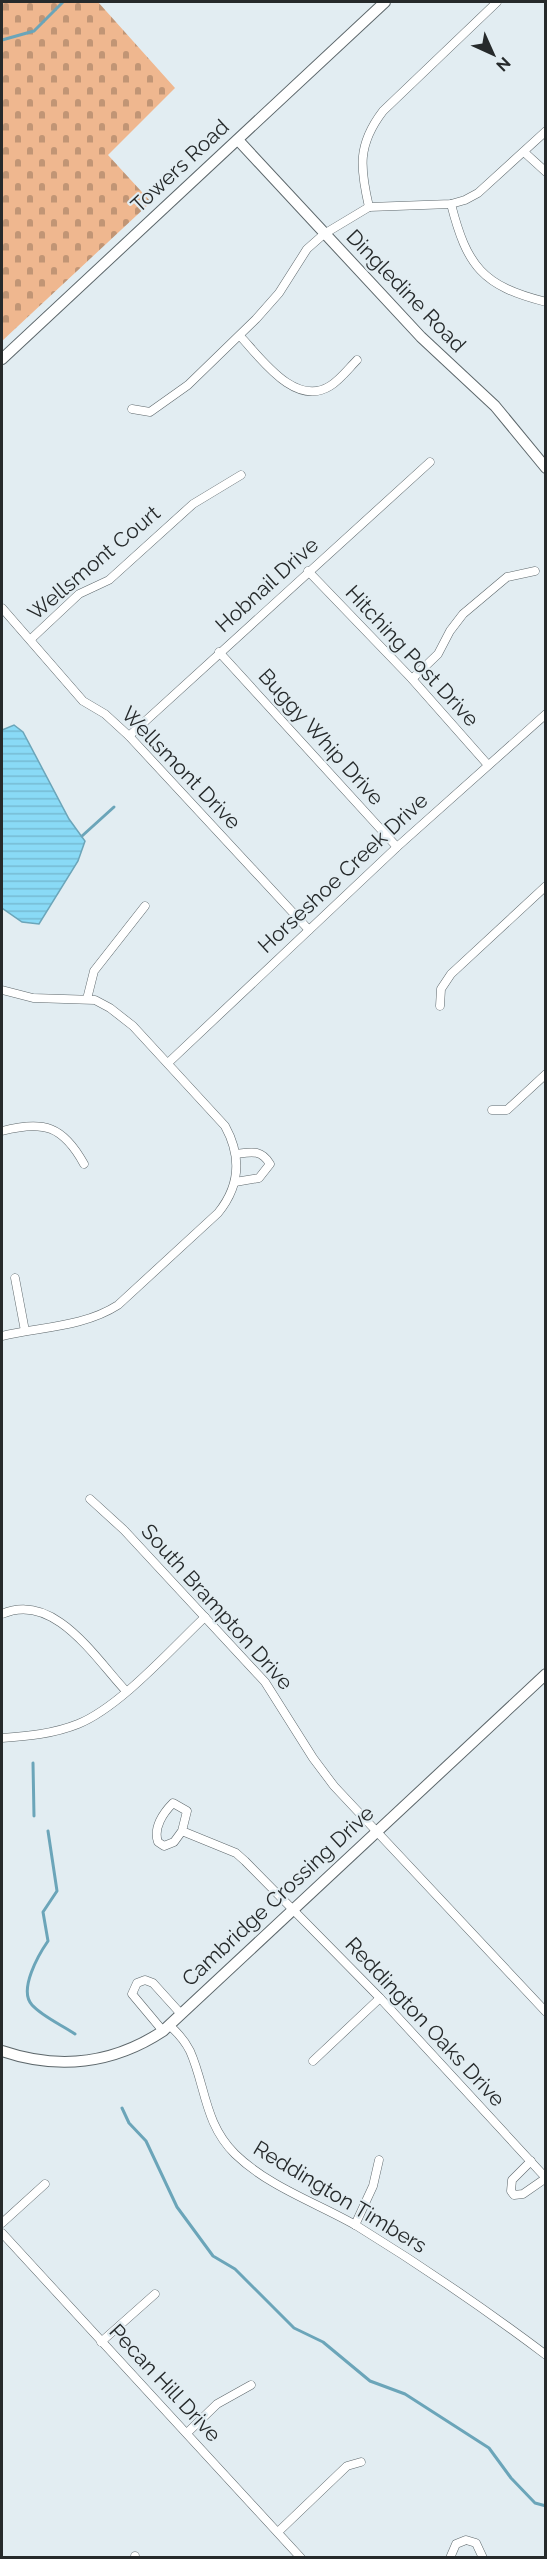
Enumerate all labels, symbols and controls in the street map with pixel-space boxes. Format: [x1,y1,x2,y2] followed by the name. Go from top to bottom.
[463,24,523,84] north arrow
[492,53,514,75] text: N
[125,114,234,217] street label: Towers Road
[342,224,471,357] street label: Dingledine Road
[23,500,165,625] street label: Wellsmont Court
[210,532,323,637] street label: Hobnail Drive
[341,580,484,731] street label: Hitching Post Drive
[254,663,389,810] street label: Buggy Whip Drive
[116,701,246,834] street label: Wellsmont Drive
[253,787,433,958] street label: Horseshoe Creek Drive
[136,1519,298,1695] street label: South Brampton Drive
[177,1800,379,1991] street label: Cambridge Crossing Drive
[340,1932,510,2112] street label: Reddington Oaks Drive
[249,2135,431,2258] street label: Reddington Timbers
[104,2319,226,2447] street label: Pecan Hill Drive

